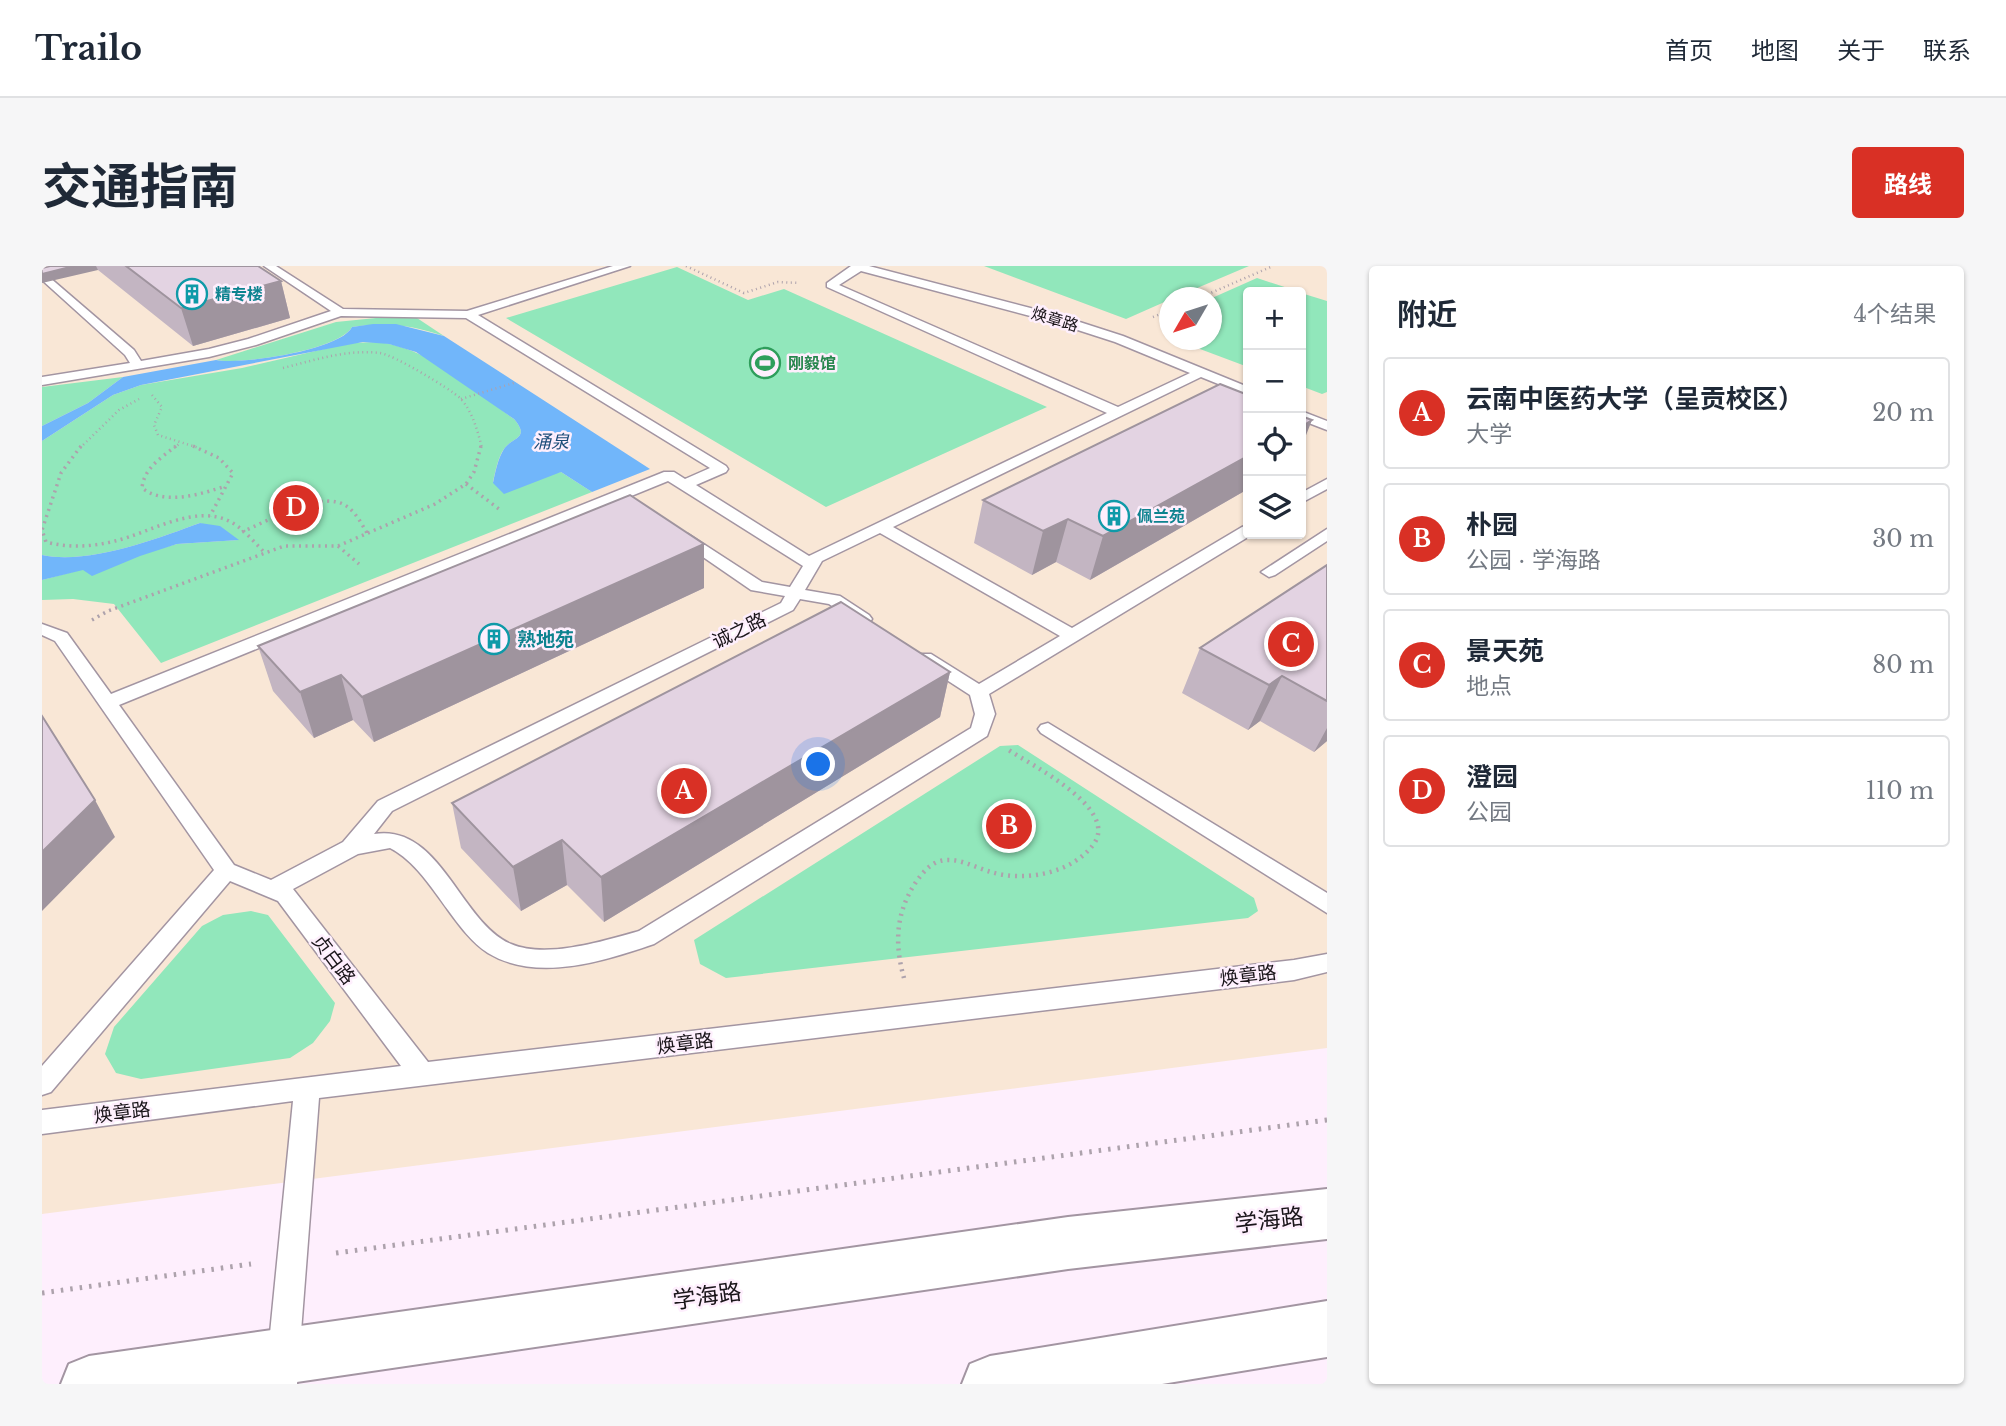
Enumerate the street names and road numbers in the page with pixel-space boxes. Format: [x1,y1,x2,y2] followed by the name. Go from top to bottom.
[1029,302,1081,336] street label: 焕章路
[709,608,770,653] street label: 诚之路
[307,930,360,989] street label: 贞白路
[1218,961,1278,990] street label: 焕章路
[655,1029,715,1058] street label: 焕章路
[92,1098,152,1127] street label: 焕章路
[1233,1202,1305,1238] street label: 学海路
[671,1277,743,1315] street label: 学海路

